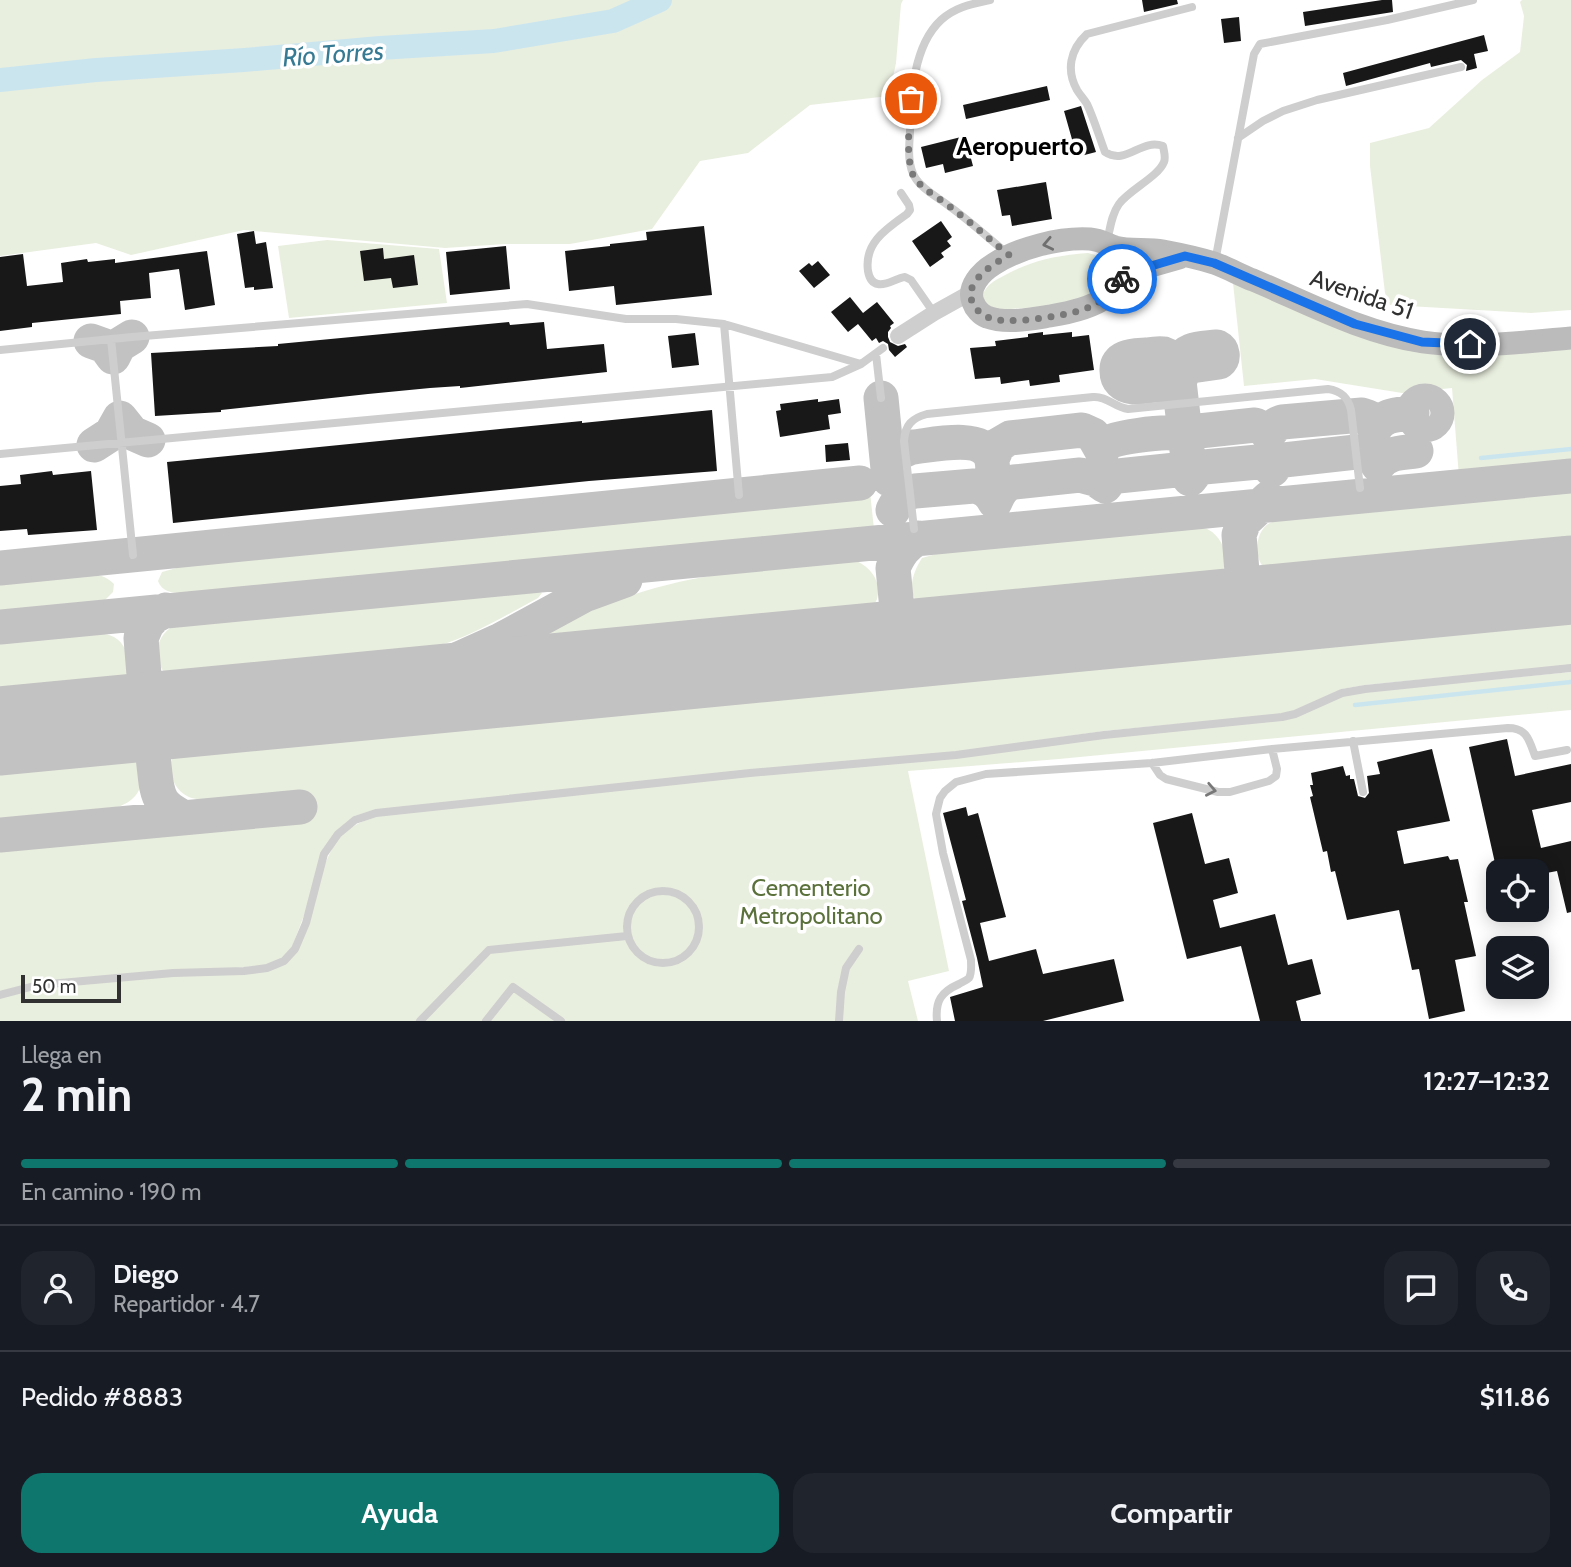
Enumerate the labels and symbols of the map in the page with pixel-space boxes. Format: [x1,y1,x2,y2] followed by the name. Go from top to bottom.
[281,35,385,73] water label: Río Torres
[881,69,941,129] pin
[956,130,1084,162] district label: Aeropuerto
[1042,235,1054,250] one-way arrow
[1087,244,1157,314] courier
[1307,263,1417,325] street label: Avenida 51
[1440,314,1500,374] pin
[1205,781,1217,796] one-way arrow
[739,873,883,930] park label: Cementerio Metropolitano
[21,972,121,1004] scale bar

